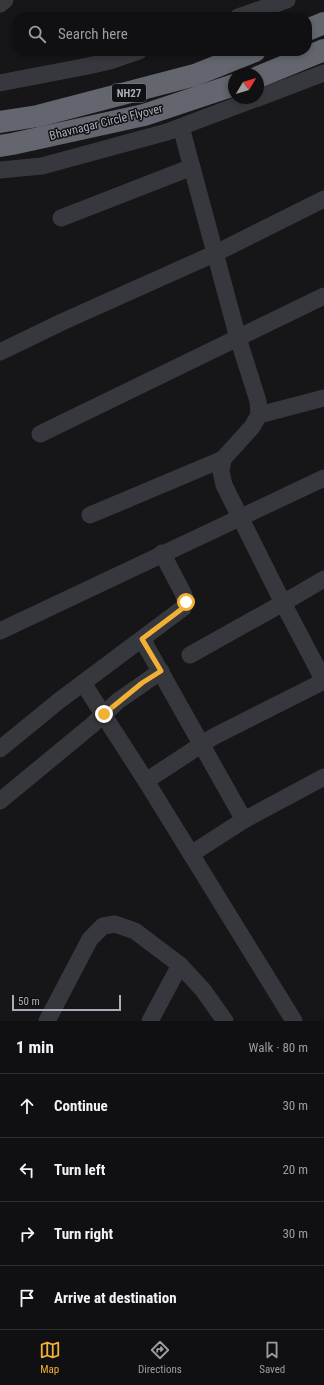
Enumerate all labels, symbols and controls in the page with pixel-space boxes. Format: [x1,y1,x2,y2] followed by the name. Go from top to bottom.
[12,12,312,56] search box
[26,23,48,45] icon: search
[58,25,128,43] text: Search here
[228,68,264,104] north arrow
[112,84,146,102] road number: NH27
[48,101,164,143] street label: Bhavnagar Circle Flyover
[177,593,195,611] route start
[95,705,113,723] route end
[12,993,121,1012] scale bar
[18,995,40,1008] text: 50 m
[16,1037,54,1057] text: 1 min
[248,1040,308,1055] text: Walk · 80 m
[16,1095,38,1117] icon: ahead
[54,1097,108,1115] text: Continue
[282,1098,308,1113] text: 30 m
[16,1159,38,1181] icon: left
[54,1161,105,1179] text: Turn left
[282,1162,308,1177] text: 20 m
[16,1223,38,1245] icon: right
[54,1225,113,1243] text: Turn right
[282,1226,308,1241] text: 30 m
[16,1287,38,1309] icon: arrive
[54,1289,177,1307] text: Arrive at destination
[39,1339,61,1376] tab: Map
[138,1339,182,1376] tab: Directions
[259,1339,285,1376] tab: Saved

